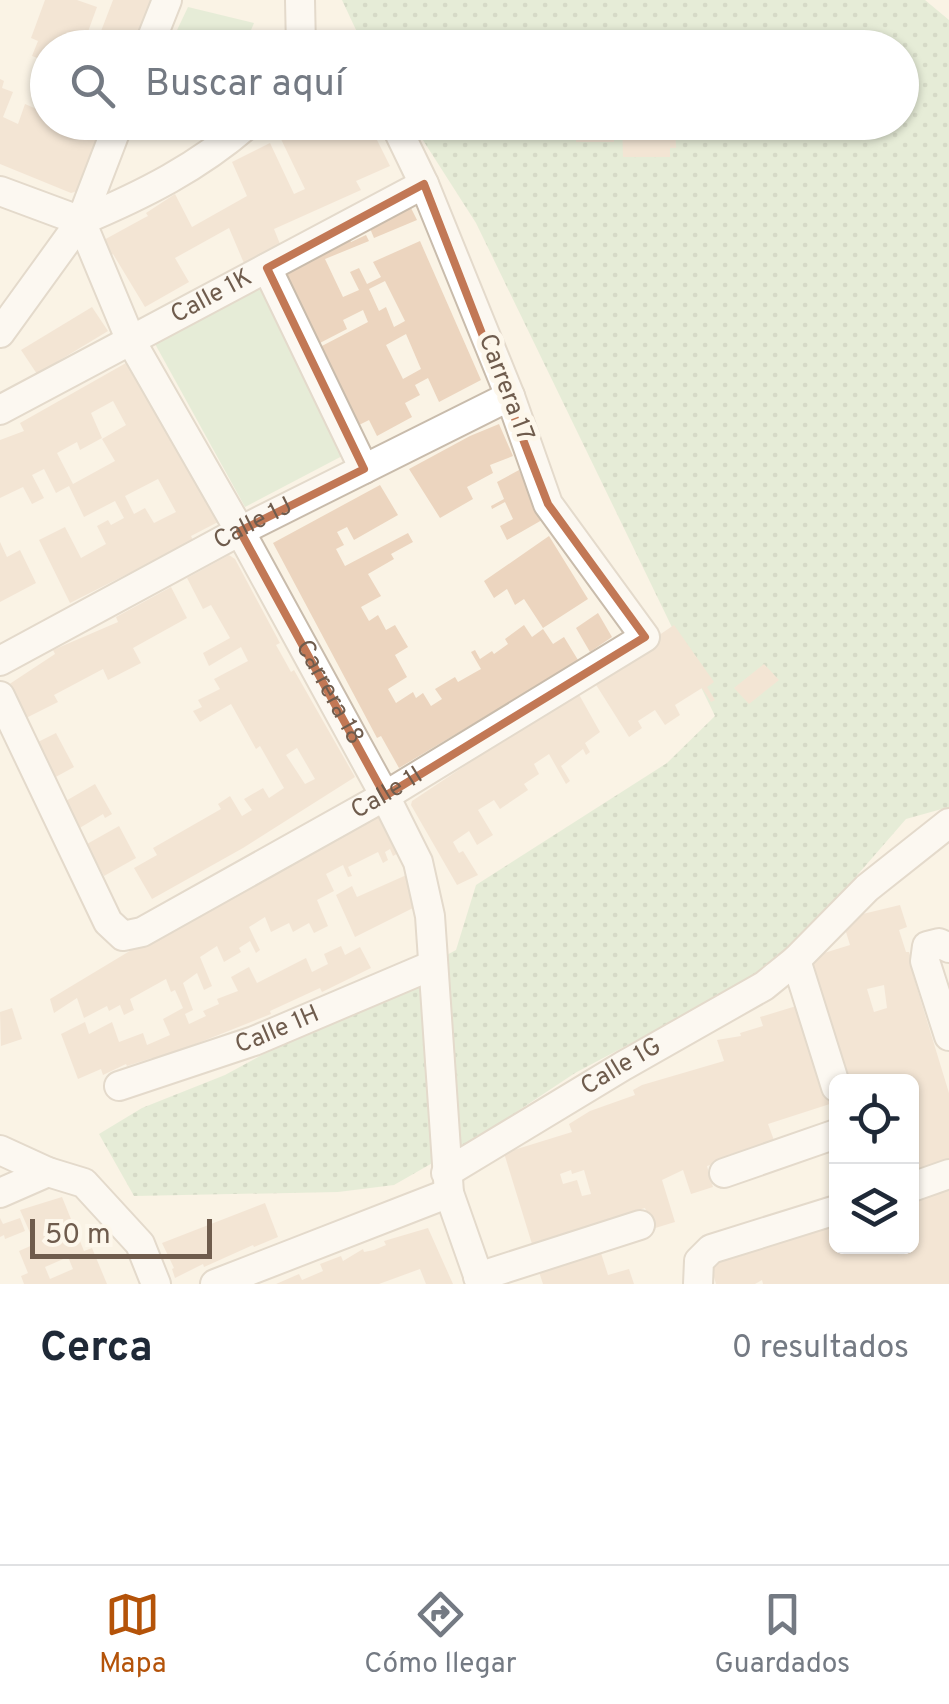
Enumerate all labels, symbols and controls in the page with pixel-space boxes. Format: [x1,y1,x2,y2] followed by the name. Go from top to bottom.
[30,30,919,140] search box
[65,58,120,113] icon: search
[145,61,345,110] text: Buscar aquí
[166,262,258,332] street label: Calle 1K
[470,330,540,446] street label: Carrera 17
[208,491,298,558] street label: Calle 1J
[287,635,370,751] street label: Carrera 18
[346,760,429,828] street label: Calle 1I
[231,999,325,1062] street label: Calle 1H
[575,1031,668,1103] street label: Calle 1G
[829,1074,919,1254] map controls
[829,1074,919,1164] button: locate
[829,1164,919,1254] button: layers
[30,1214,212,1258] scale bar
[45,1218,111,1254] text: 50 m
[40,1323,153,1376] text: Cerca
[732,1329,909,1369] text: 0 resultados
[99,1587,167,1683] tab: Mapa
[364,1587,517,1683] tab: Cómo llegar
[715,1587,850,1683] tab: Guardados

